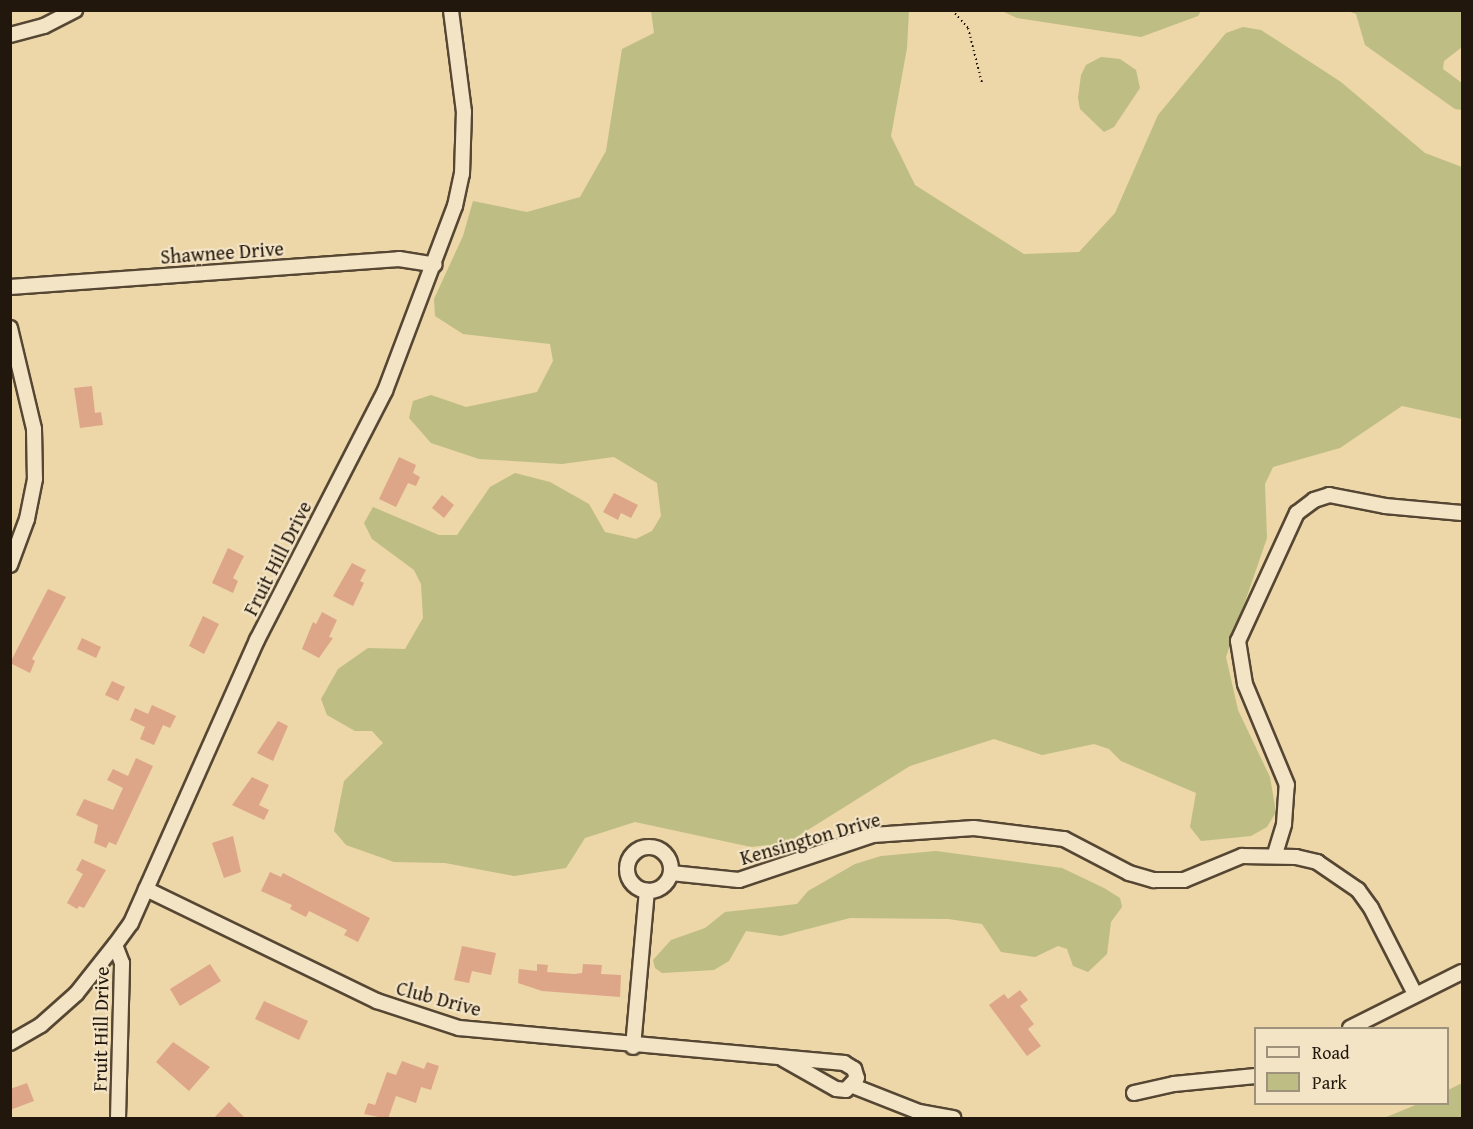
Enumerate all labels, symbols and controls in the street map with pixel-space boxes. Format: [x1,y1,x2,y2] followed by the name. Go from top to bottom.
[160,236,284,268] street label: Shawnee Drive
[238,497,316,619] street label: Fruit Hill Drive
[737,806,883,870] street label: Kensington Drive
[87,966,113,1092] street label: Fruit Hill Drive
[394,975,484,1021] street label: Club Drive
[1254,1027,1449,1105] legend
[1312,1039,1350,1066] text: Road
[1312,1069,1347,1096] text: Park

